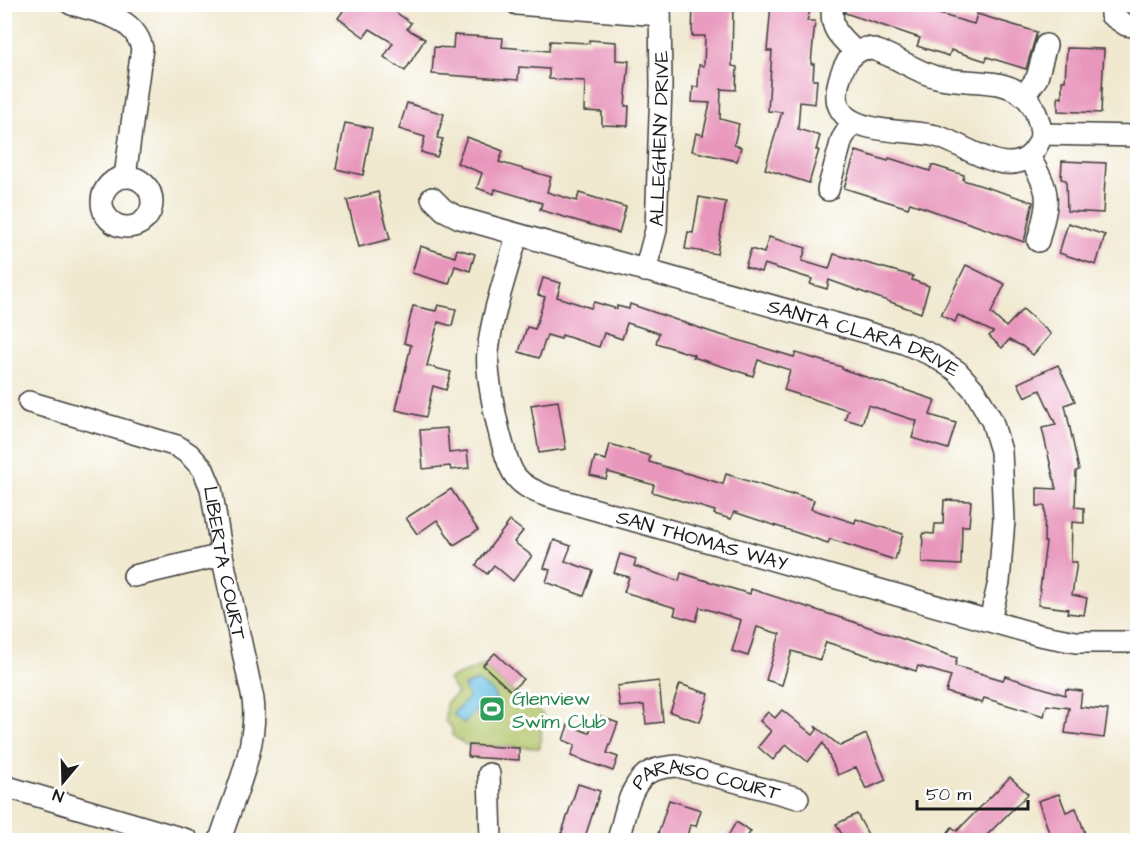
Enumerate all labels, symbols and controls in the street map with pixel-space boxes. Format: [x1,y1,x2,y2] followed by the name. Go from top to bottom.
[643,50,676,227] street label: ALLEGHENY DRIVE
[764,292,965,384] street label: SANTA CLARA DRIVE
[196,484,253,643] street label: LIBERTA COURT
[613,503,791,578] street label: SAN THOMAS WAY
[512,685,606,736] place label: Glenview Swim Club
[477,694,507,724] sports icon: Glenview Swim Club
[33,752,93,812] north arrow
[625,753,784,808] text: PARAISO COURT
[917,773,1028,811] scale bar
[926,782,971,807] text: 50 m
[50,783,67,807] text: N
[632,783,788,809] street label: PARAISO COURT

